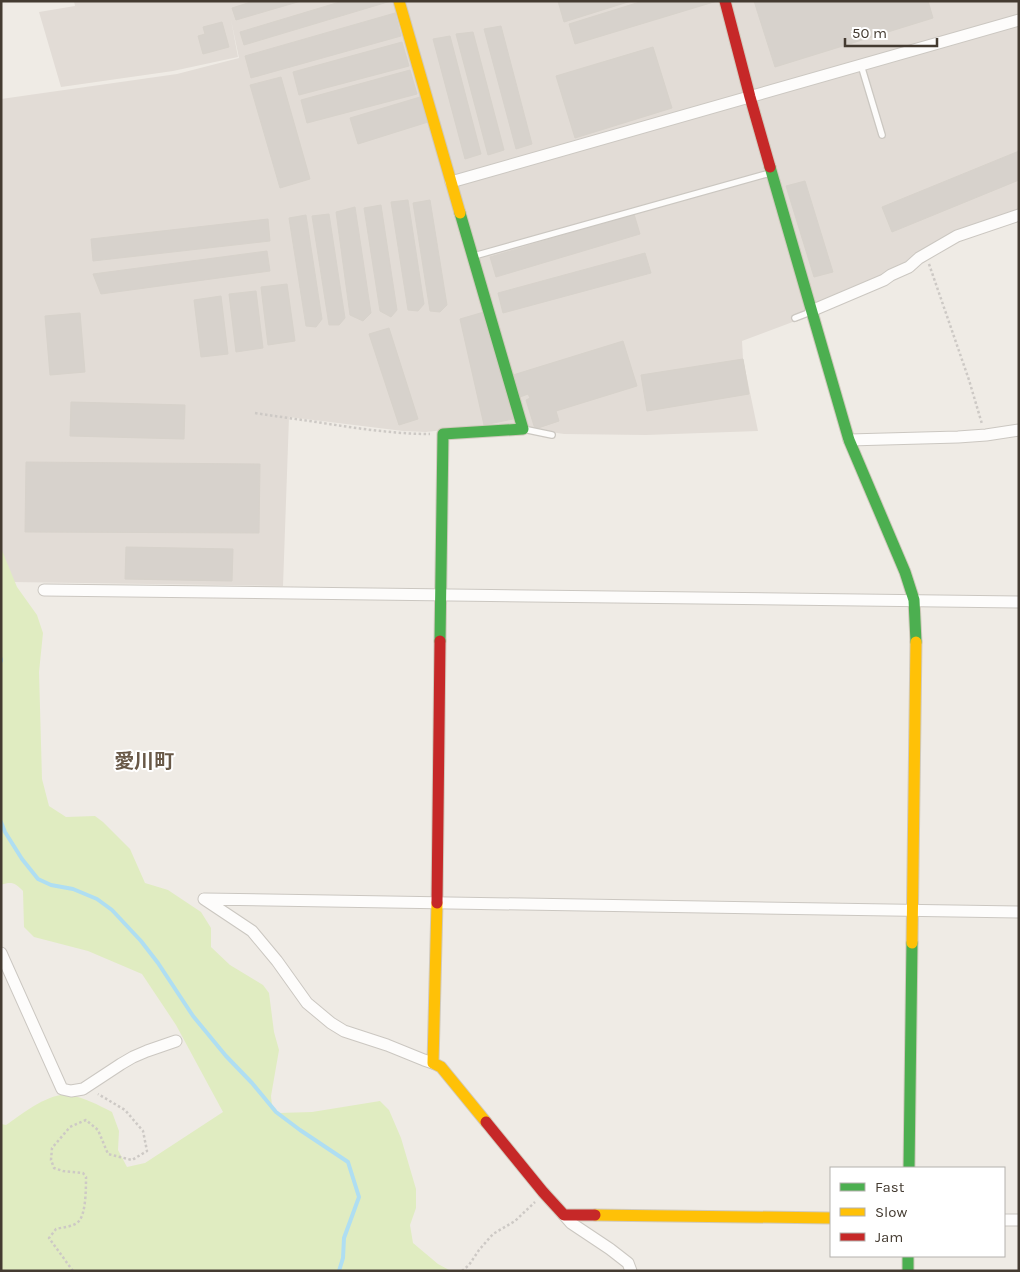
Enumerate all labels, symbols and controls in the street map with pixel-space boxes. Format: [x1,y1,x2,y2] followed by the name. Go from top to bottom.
[845,15,938,47] scale bar
[852,24,887,42] text: 50 m
[114,750,174,773] district label: 愛川町
[830,1167,1005,1257] legend
[875,1178,905,1196] text: Fast
[875,1203,907,1221] text: Slow
[875,1228,903,1246] text: Jam

